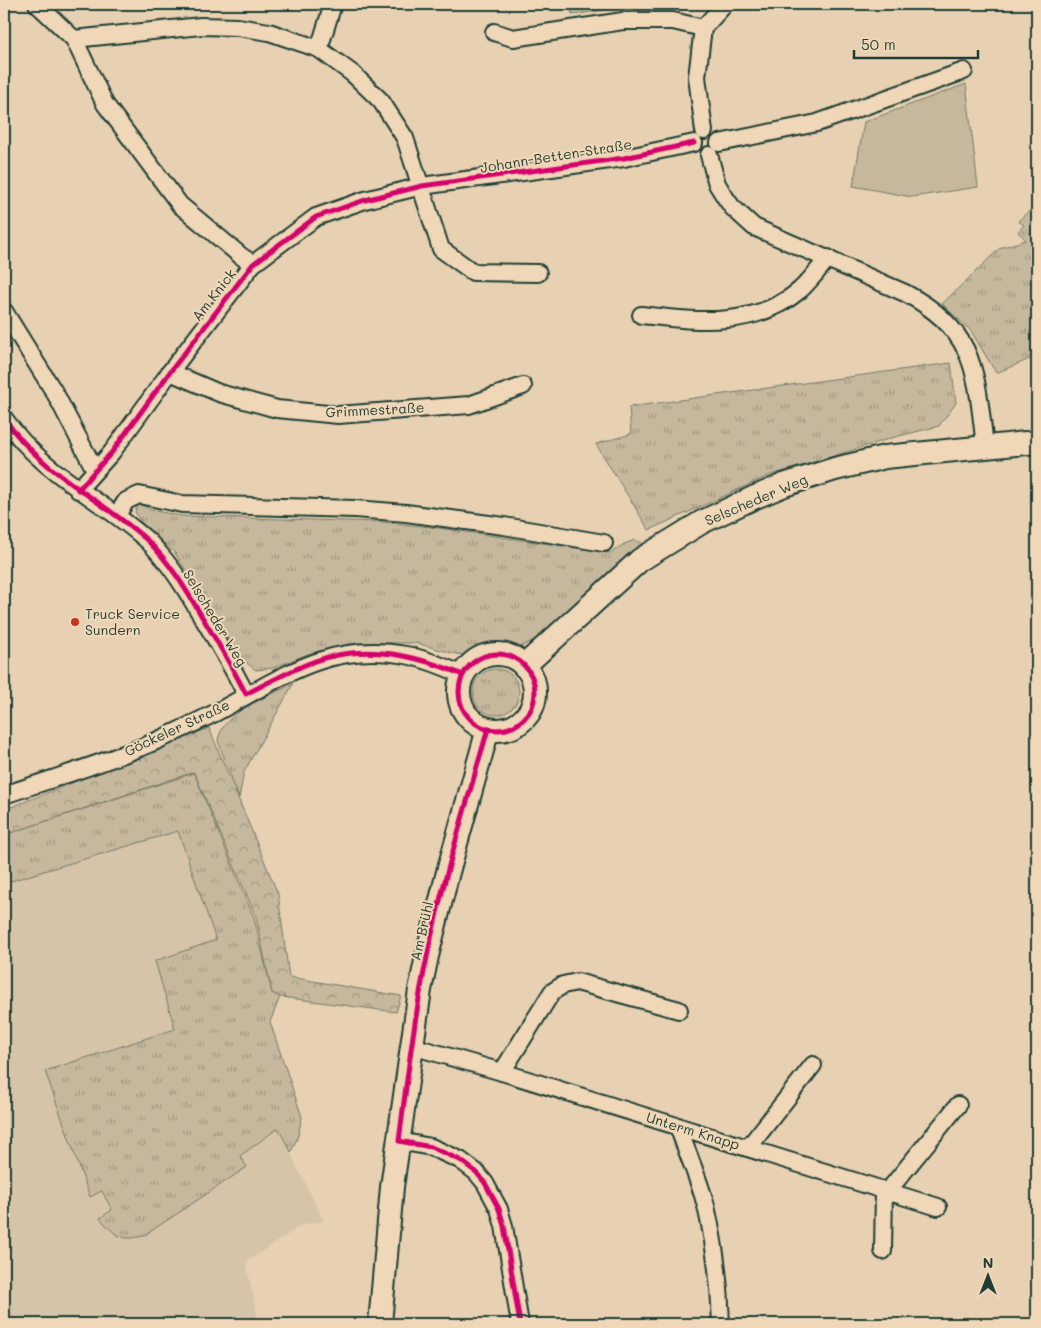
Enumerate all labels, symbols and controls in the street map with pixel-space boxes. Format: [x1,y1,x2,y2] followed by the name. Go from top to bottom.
[854,28,977,60] scale bar
[861,34,896,54] text: 50 m
[479,134,633,177] street label: Johann-Betten-Straße
[187,265,240,325] street label: Am Knick
[325,397,425,422] street label: Grimmestraße
[702,469,810,530] street label: Selscheder Weg
[179,566,252,670] street label: Selscheder Weg
[85,604,180,639] place label: Truck Service Sundern
[69,616,81,628] marker: Truck Service Sundern
[121,695,232,760] street label: Göckeler Straße
[405,899,438,962] street label: Am Brühl
[644,1107,742,1154] street label: Unterm Knapp
[964,1250,1014,1300] north arrow
[983,1253,993,1272] text: N

